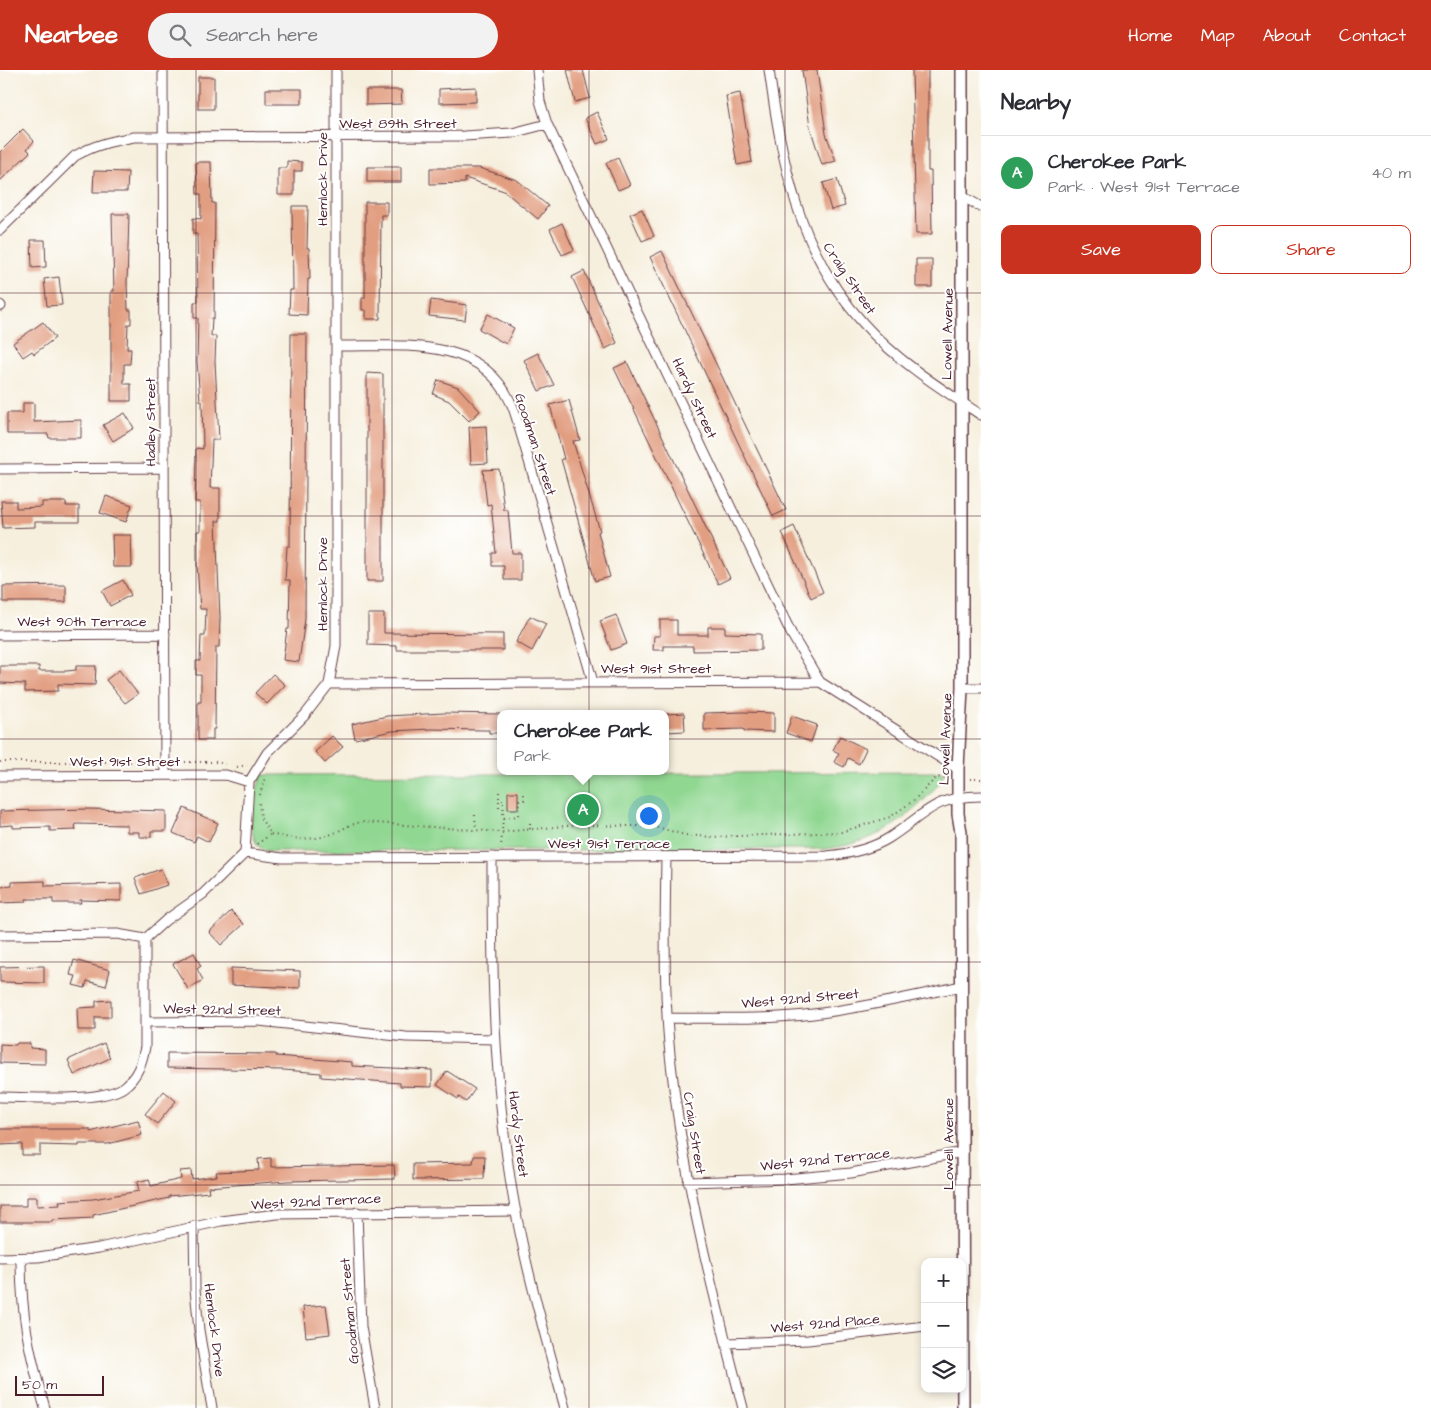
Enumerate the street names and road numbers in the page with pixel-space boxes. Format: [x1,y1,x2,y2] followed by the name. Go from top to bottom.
[339,114,457,134] street label: West 89th Street
[313,132,333,226] street label: Hemlock Drive
[818,239,881,319] street label: Craig Street
[937,287,959,380] street label: Lowell Avenue
[667,355,722,442] street label: Hardy Street
[141,377,161,467] street label: Hadley Street
[509,391,561,498] street label: Goodman Street
[313,537,333,631] street label: Hemlock Drive
[17,612,147,632] street label: West 90th Terrace
[601,659,711,679] street label: West 91st Street
[934,692,958,785] street label: Lowell Avenue
[70,752,180,772] street label: West 91st Street
[548,834,671,854] street label: West 91st Terrace
[740,984,860,1014] street label: West 92nd Street
[163,999,281,1021] street label: West 92nd Street
[503,1090,533,1179] street label: Hardy Street
[678,1091,710,1176] street label: Craig Street
[939,1098,959,1190] street label: Lowell Avenue
[759,1143,891,1177] street label: West 92nd Terrace
[251,1189,382,1215] street label: West 92nd Terrace
[335,1257,365,1365] street label: Goodman Street
[198,1282,230,1378] street label: Hemlock Drive
[770,1309,881,1339] street label: West 92nd Place

